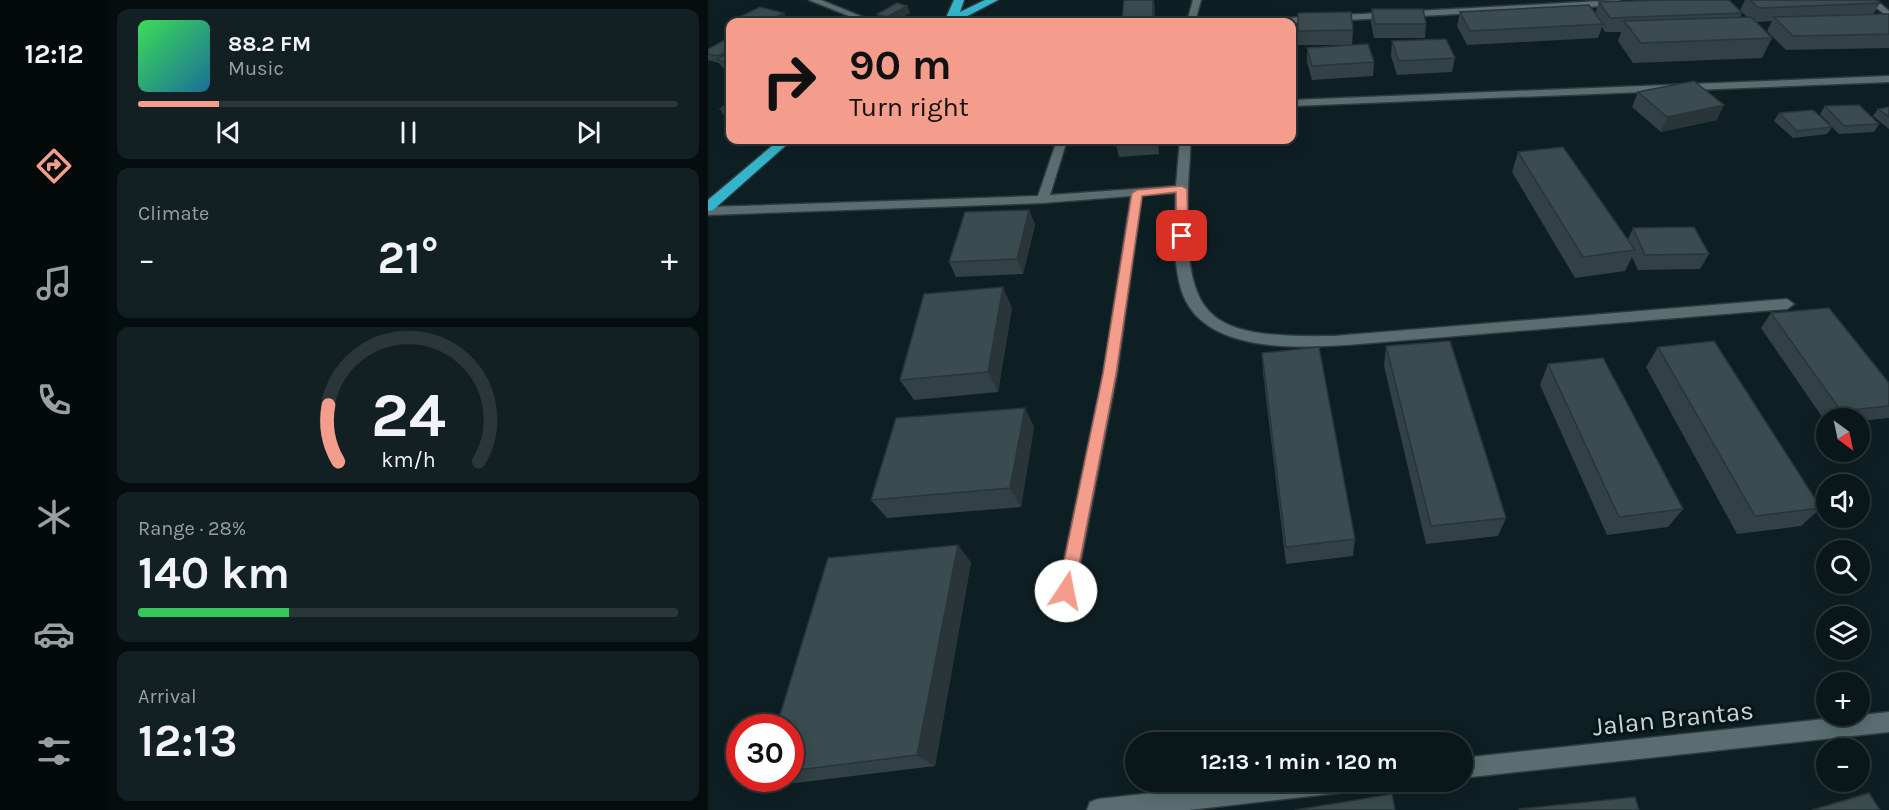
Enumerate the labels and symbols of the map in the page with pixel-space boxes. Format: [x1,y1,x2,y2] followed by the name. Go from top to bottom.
[1156,210,1207,261] pin
[1816,408,1870,462] north arrow
[1034,559,1098,623] position arrow
[1591,695,1755,742] street label: Jalan Brantas
[726,714,804,792] speed limit sign: 30

